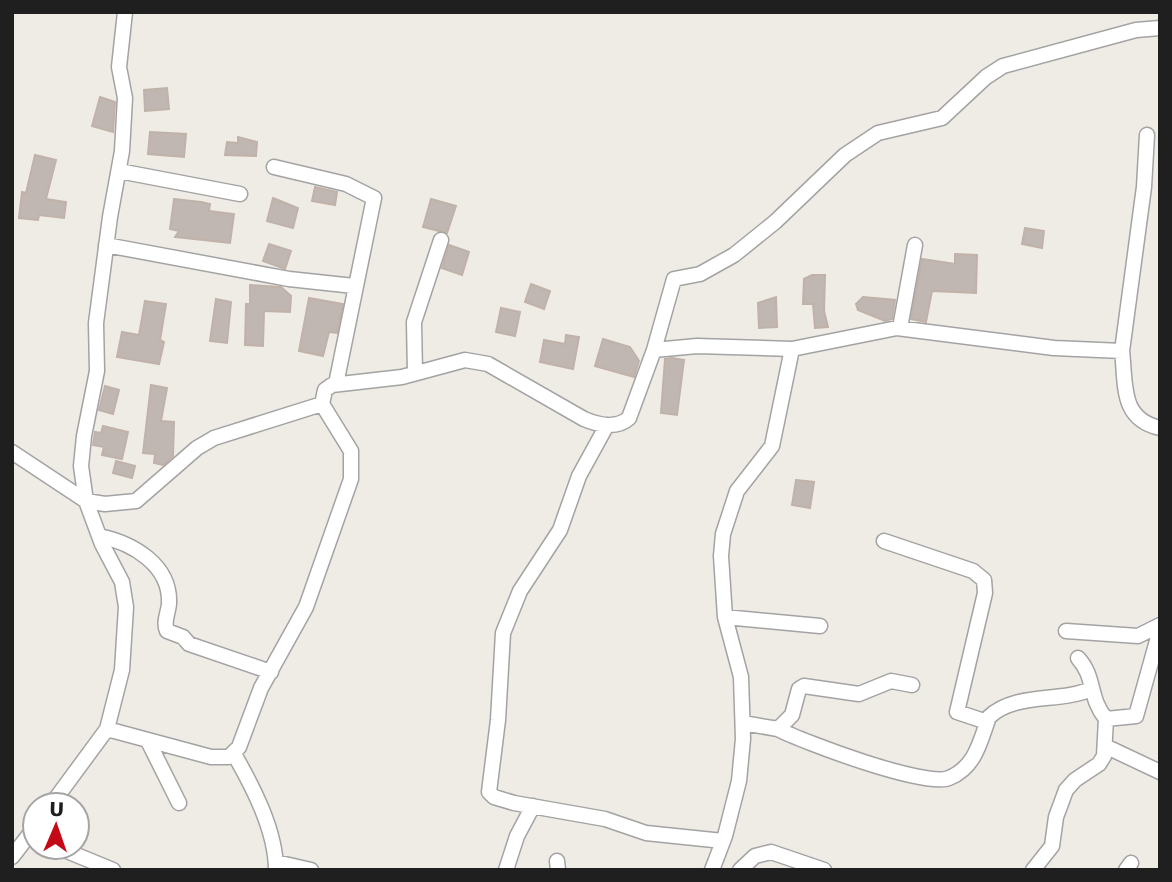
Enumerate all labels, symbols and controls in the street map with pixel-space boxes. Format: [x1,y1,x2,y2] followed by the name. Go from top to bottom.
[21,791,91,861] north arrow
[48,798,65,820] text: U

